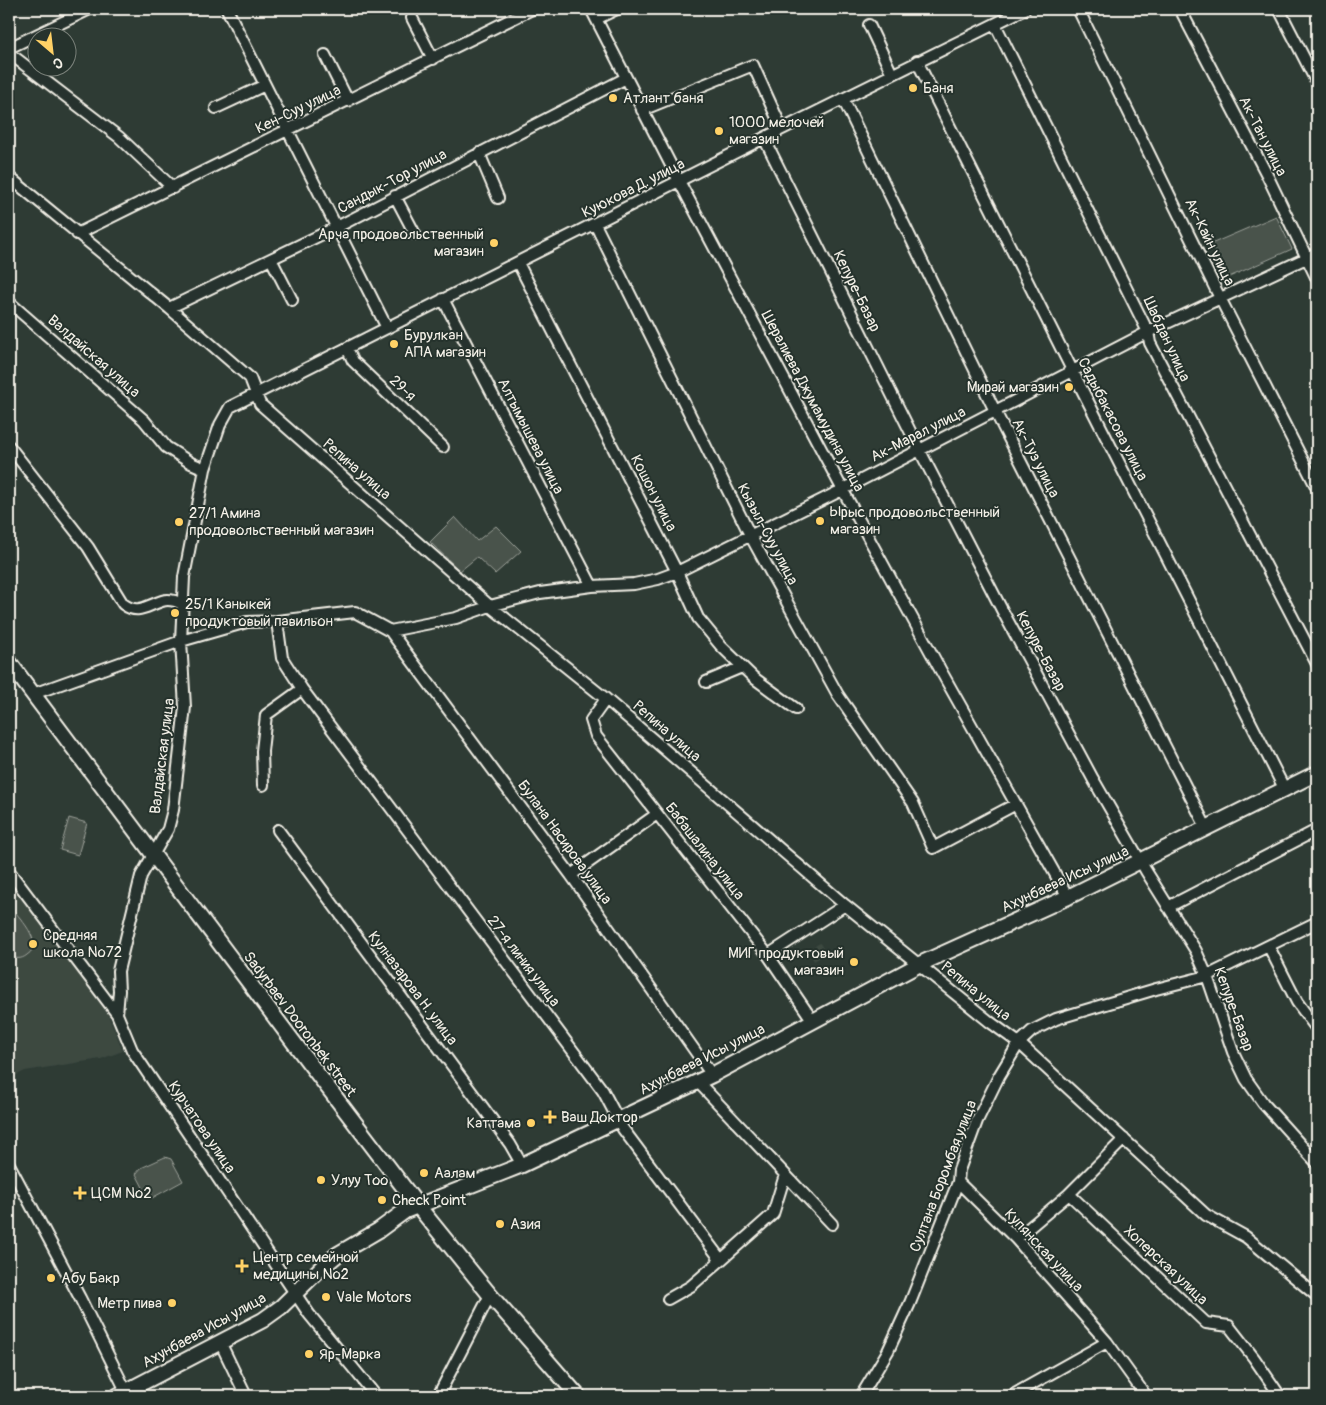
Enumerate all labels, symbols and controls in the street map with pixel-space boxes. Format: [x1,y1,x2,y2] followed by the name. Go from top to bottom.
[28,28,78,78] north arrow
[50,54,66,73] text: С
[923,79,954,98] place label: Баня
[252,81,344,138] street label: Кен-Суу улица
[907,82,919,94] marker: Баня
[623,89,704,108] place label: Атлант баня
[607,92,619,104] marker: Атлант баня
[1234,93,1291,179] street label: Ак-Тан улица
[729,113,824,149] place label: 1000 мелочей магазин
[713,125,725,137] marker: 1000 мелочей магазин
[335,145,450,218] street label: Сандык-Тор улица
[579,154,688,223] street label: Куюкова Д. улица
[1180,195,1239,289] street label: Ак-Кайн улица
[318,225,484,261] place label: Арча продовольственный магазин
[488,237,500,249] marker: Арча продовольственный магазин
[829,247,884,335] street label: Кепуре-Базар
[1139,294,1194,385] street label: Шабдан улица
[757,308,868,495] street label: Шералиева Джумамудина улица
[43,311,144,402] street label: Валдайская улица
[404,326,486,362] place label: Бурулкан АПА магазин
[388,338,400,350] marker: Бурулкан АПА магазин
[1073,354,1152,484] street label: Садыбакасова улица
[385,371,420,405] street label: 29-я
[493,375,568,497] street label: Алтымышева улица
[967,378,1059,397] place label: Мирай магазин
[1063,381,1075,393] marker: Мирай магазин
[867,402,969,467] street label: Ак-Марал улица
[1007,415,1064,501] street label: Ак-Туз улица
[319,435,395,504] street label: Репина улица
[626,452,681,535] street label: Кошон улица
[733,480,802,588] street label: Кызыл-Суу улица
[830,503,1000,539] place label: Ырыс продовольственный магазин
[189,504,374,540] place label: 27/1 Амина продовольственный магазин
[814,515,826,527] marker: Ырыс продовольственный магазин
[173,516,185,528] marker: 27/1 Амина продовольственный магазин
[185,595,333,631] place label: 25/1 Каныкей продуктовый павильон
[169,607,181,619] marker: 25/1 Каныкей продуктовый павильон
[1011,608,1070,695] street label: Кепуре-Базар
[146,697,179,815] street label: Валдайская улица
[629,697,705,766] street label: Репина улица
[513,776,616,908] street label: Булана Насирова улица
[661,799,749,904] street label: Бабашалина улица
[998,842,1132,917] street label: Ахунбаева Исы улица
[483,912,564,1011] street label: 27-я линия улица
[43,926,122,962] place label: Средняя школа №72
[364,928,462,1049] street label: Кулназарова Н. улица
[27,938,39,950] marker: Средняя школа №72
[728,944,844,980] place label: МИГ продуктовый магазин
[239,948,361,1101] street label: Sadyrbaev Dooronbek street
[848,956,860,968] marker: МИГ продуктовый магазин
[937,958,1014,1025] street label: Репина улица
[1210,964,1258,1054] street label: Кепуре-Базар
[636,1020,768,1099] street label: Ахунбаева Исы улица
[164,1078,239,1177] street label: Курчатова улица
[906,1098,981,1255] street label: Султана Боромбая улица
[561,1108,638,1127] place label: Ваш Доктор
[543,1110,557,1124] marker: Ваш Доктор
[467,1114,521,1133] place label: Каттама
[525,1117,537,1129] marker: Каттама
[434,1164,476,1183] place label: Аалам
[418,1167,430,1179] marker: Аалам
[331,1171,388,1190] place label: Улуу Тоо
[315,1174,327,1186] marker: Улуу Тоо
[91,1184,152,1203] place label: ЦСМ №2
[73,1186,87,1200] marker: ЦСМ №2
[392,1191,467,1210] place label: Check Point
[376,1194,388,1206] marker: Check Point
[1000,1205,1087,1296] street label: Купянская улица
[510,1215,541,1234] place label: Азия
[494,1218,506,1230] marker: Азия
[1120,1222,1212,1309] street label: Хоперская улица
[253,1248,359,1284] place label: Центр семейной медицины №2
[235,1259,249,1273] marker: Центр семейной медицины №2
[61,1269,120,1288] place label: Абу Бакр
[45,1272,57,1284] marker: Абу Бакр
[336,1288,411,1307] place label: Vale Motors
[139,1289,269,1372] street label: Ахунбаева Исы улица
[320,1291,332,1303] marker: Vale Motors
[97,1294,162,1313] place label: Метр пива
[166,1297,178,1309] marker: Метр пива
[319,1345,381,1364] place label: Яр-Марка
[303,1348,315,1360] marker: Яр-Марка

